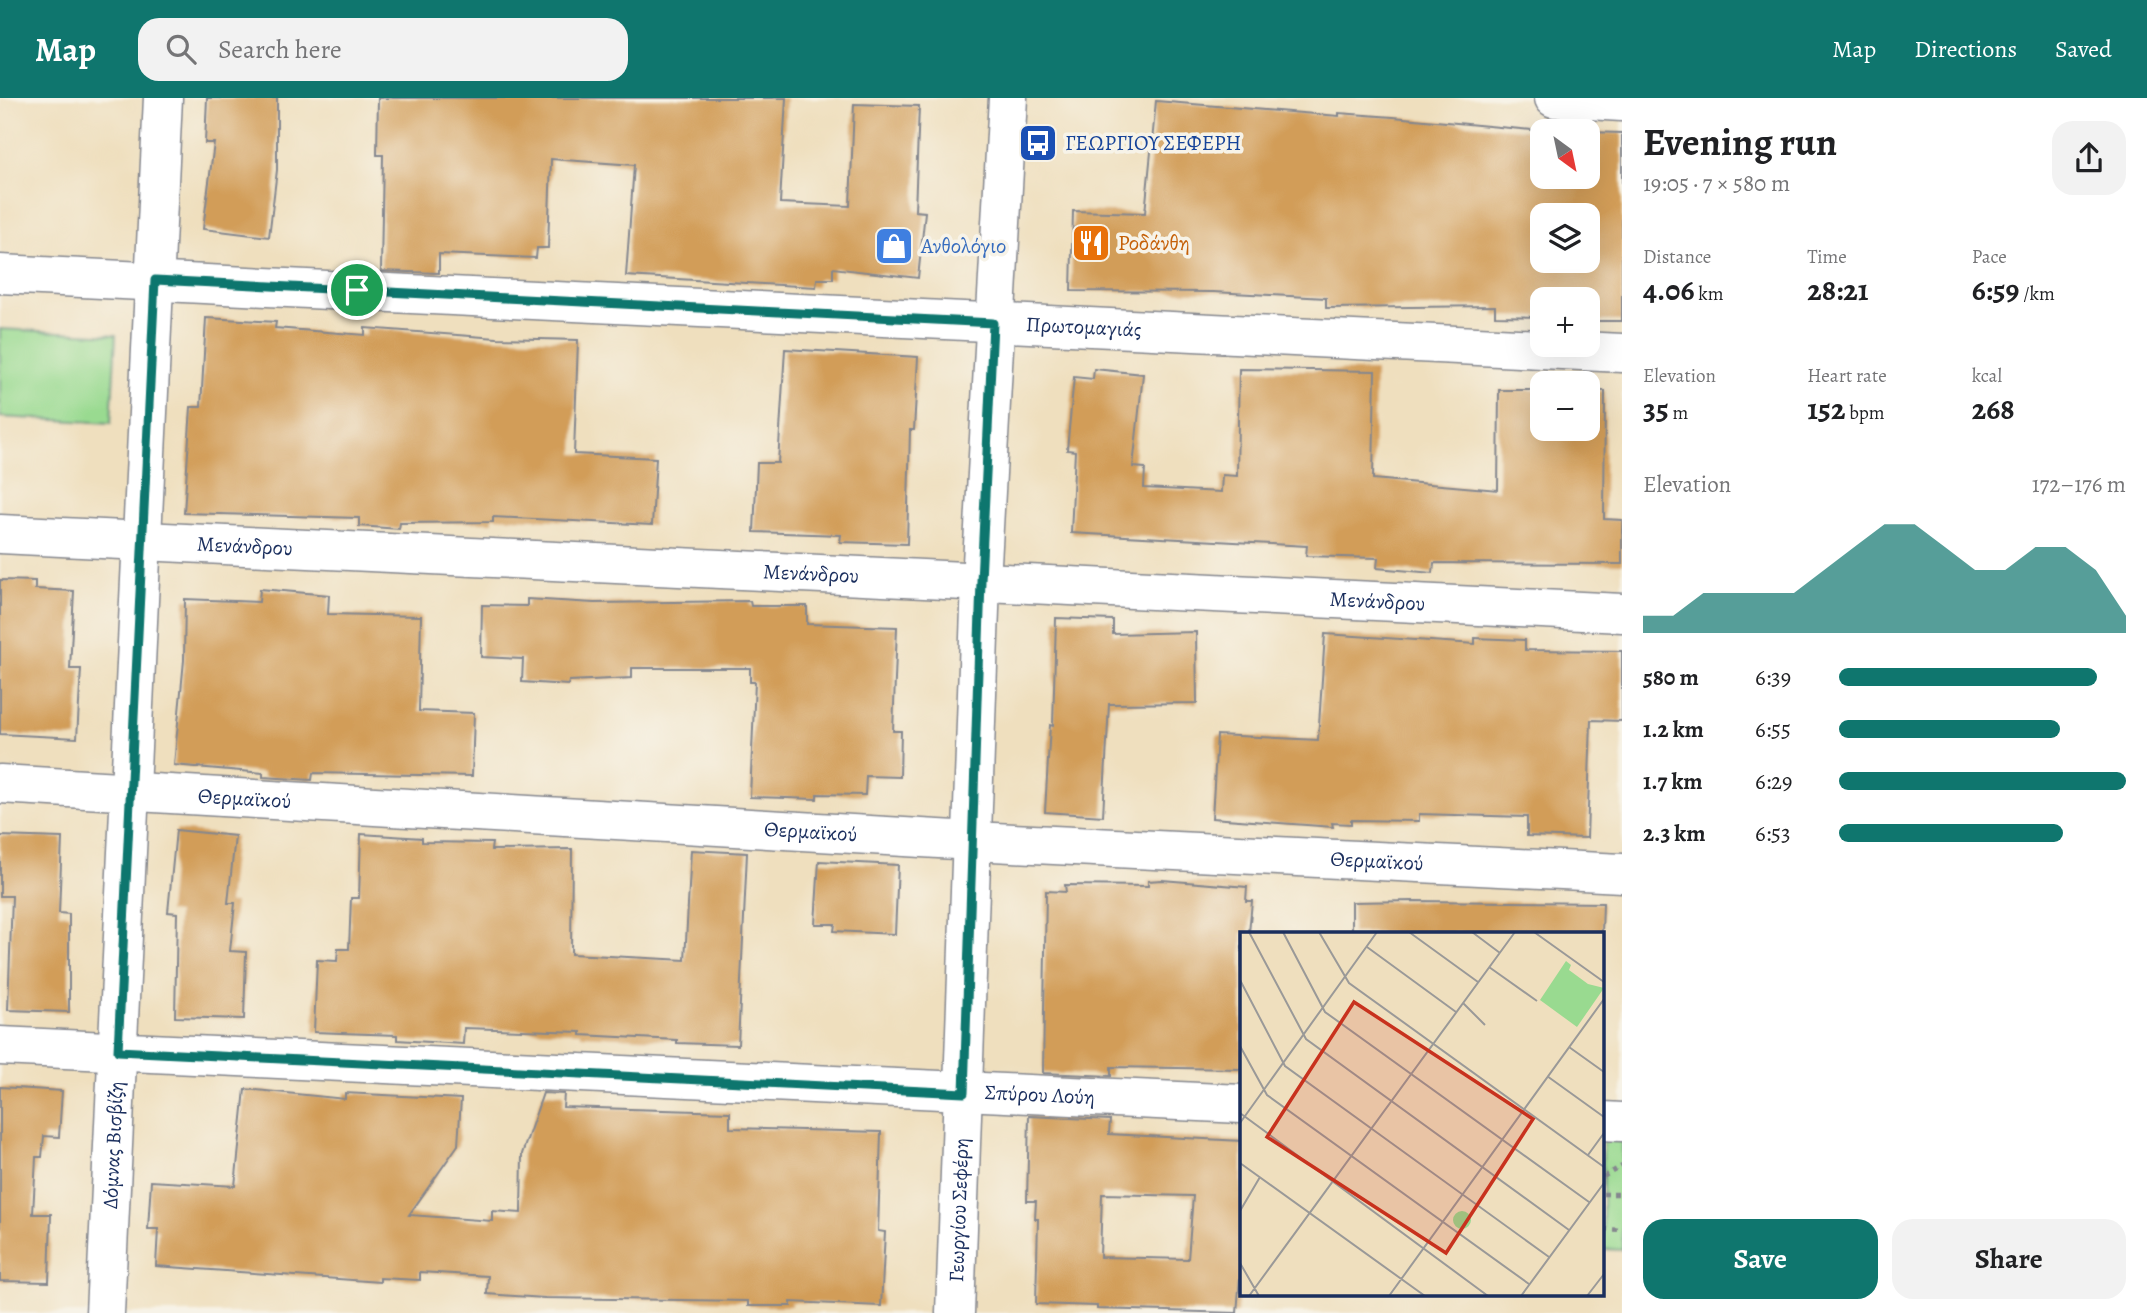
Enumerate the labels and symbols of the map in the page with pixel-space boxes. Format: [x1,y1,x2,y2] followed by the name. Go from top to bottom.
[1530,119,1600,189] north arrow
[1017,122,1059,164] bus stop icon: ΓΕΩΡΓΙΟΥ ΣΕΦΕΡΗ
[1065,129,1241,157] place label: ΓΕΩΡΓΙΟΥ ΣΕΦΕΡΗ
[1070,222,1112,264] restaurant icon: Ροδάνθη
[873,225,915,267] shop icon: Ανθολόγιο
[1118,229,1190,257] place label: Ροδάνθη
[920,232,1006,260] place label: Ανθολόγιο
[327,260,387,320] pin
[1025,310,1142,344] street label: Πρωτομαγιάς
[196,530,293,562] street label: Μενάνδρου
[762,557,860,590] street label: Μενάνδρου
[1329,585,1426,617] street label: Μενάνδρου
[197,782,292,815] street label: Θερμαϊκού
[763,815,858,848] street label: Θερμαϊκού
[1330,845,1424,877] street label: Θερμαϊκού
[1240,932,1604,1296] inset map
[984,1078,1095,1111] street label: Σπύρου Λούη
[96,1081,130,1210] street label: Δόμνας Βισβίζη
[942,1137,975,1283] street label: Γεωργίου Σεφέρη

